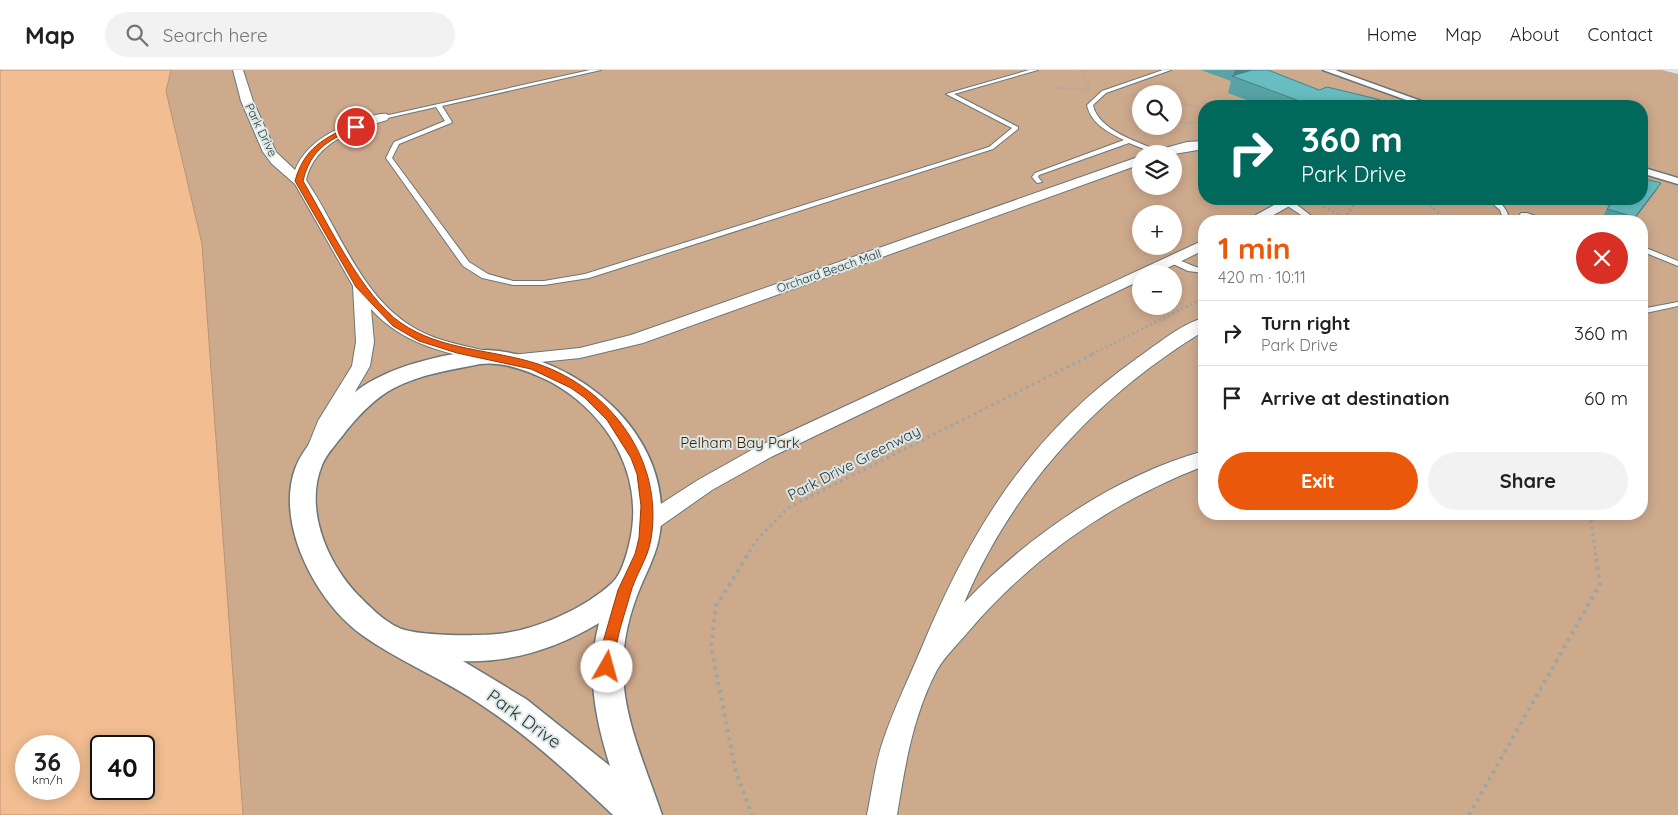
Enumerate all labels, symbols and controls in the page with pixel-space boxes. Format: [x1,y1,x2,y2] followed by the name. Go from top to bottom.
[105,12,455,57] search box
[25,20,75,50] text: Map
[123,21,151,49] icon: search
[163,23,268,47] text: Search here
[1367,23,1417,46] text: Home
[1445,23,1482,46] text: Map
[1510,23,1560,46] text: About
[1588,23,1653,46] text: Contact
[1132,85,1182,315] map controls
[1132,85,1182,135] button: search
[242,101,281,159] street label: Park Drive
[335,106,377,148] pin
[342,113,370,141] icon: arrive
[1301,117,1403,161] text: 360 m
[1218,120,1283,185] icon: right
[1132,145,1182,195] button: layers
[1301,160,1407,188] text: Park Drive
[1132,205,1182,255] button: +
[1218,229,1291,267] text: 1 min
[1576,232,1628,284] button: close
[775,246,883,295] street label: Orchard Beach Mall
[1132,265,1182,315] button: −
[1218,267,1306,287] text: 420 m · 10:11
[1261,311,1350,335] text: Turn right
[1218,319,1246,347] icon: right
[1574,321,1628,345] text: 360 m
[1261,335,1338,355] text: Park Drive
[1218,384,1246,412] icon: arrive
[1261,386,1450,410] text: Arrive at destination
[1584,386,1628,410] text: 60 m
[784,421,923,504] street label: Park Drive Greenway
[680,433,800,452] park label: Pelham Bay Park
[1218,452,1418,510] button: Exit
[1428,452,1628,510] button: Share
[580,640,632,692] position arrow
[483,684,566,753] street label: Park Drive
[90,735,155,800] speed limit sign: 40
[34,746,61,777] text: 36
[32,772,63,787] text: km/h

